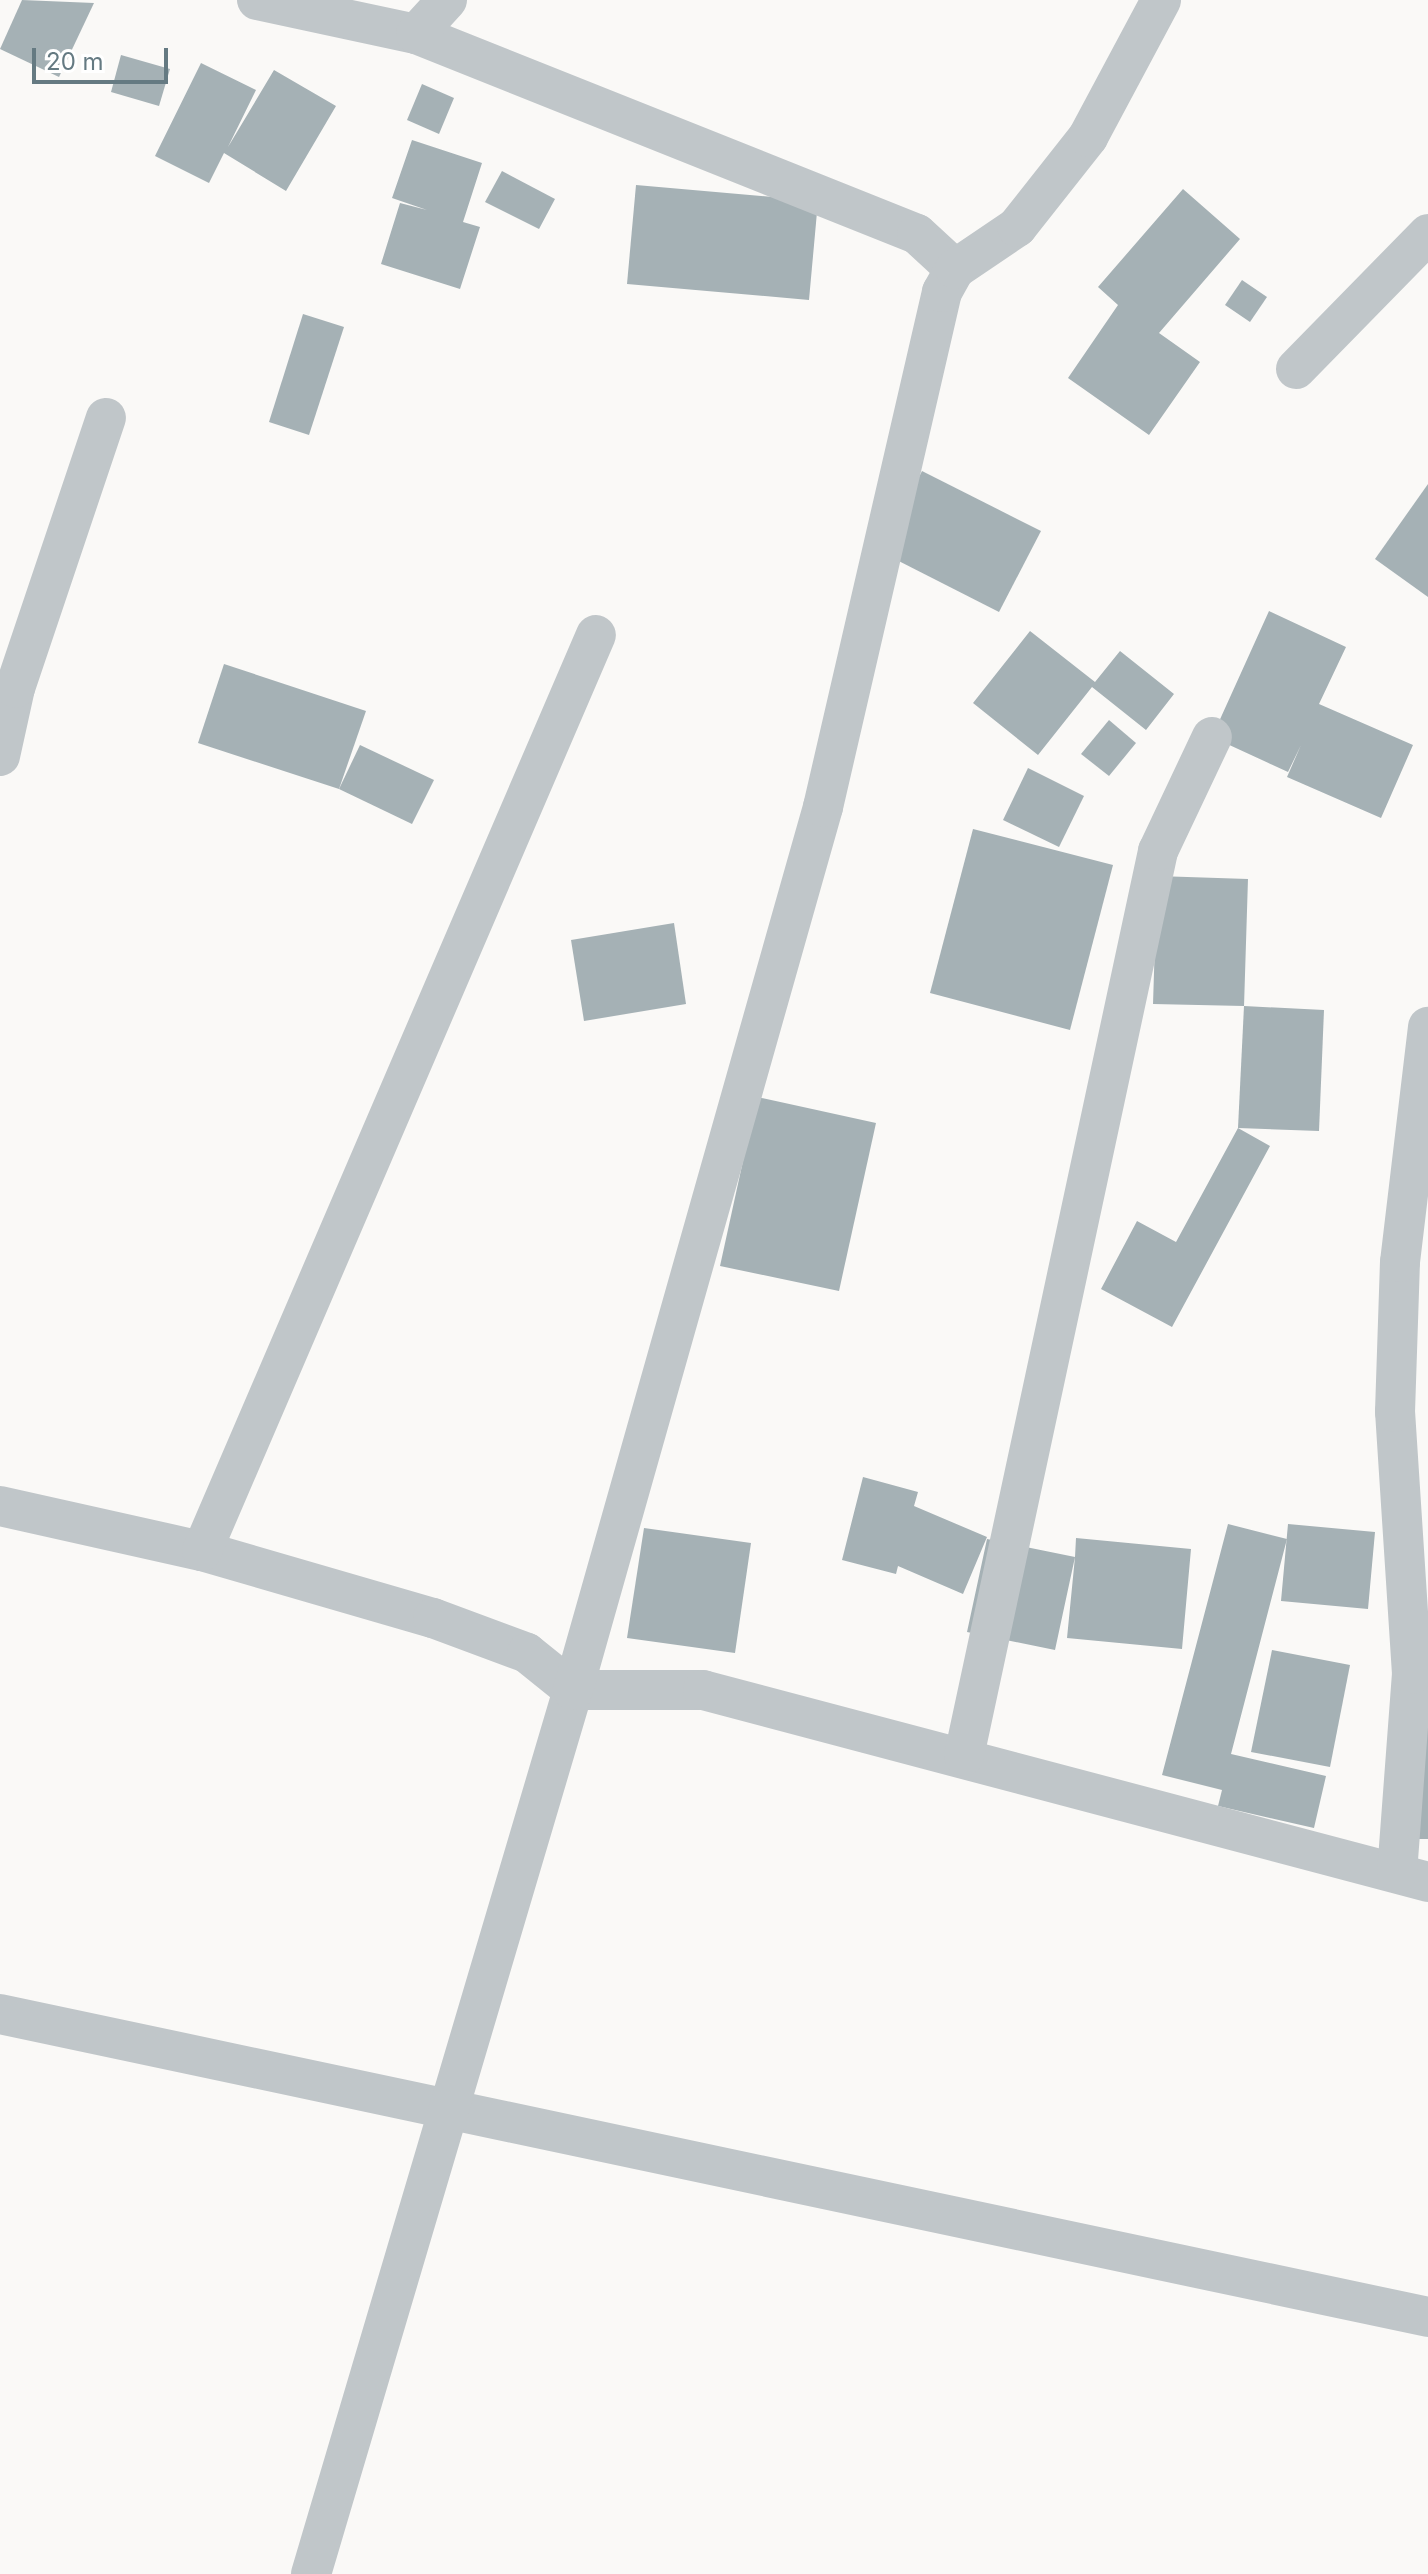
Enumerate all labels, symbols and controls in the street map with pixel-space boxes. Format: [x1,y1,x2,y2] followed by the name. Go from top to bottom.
[36,32,172,82] scale bar
[46,47,104,76] text: 20 m

